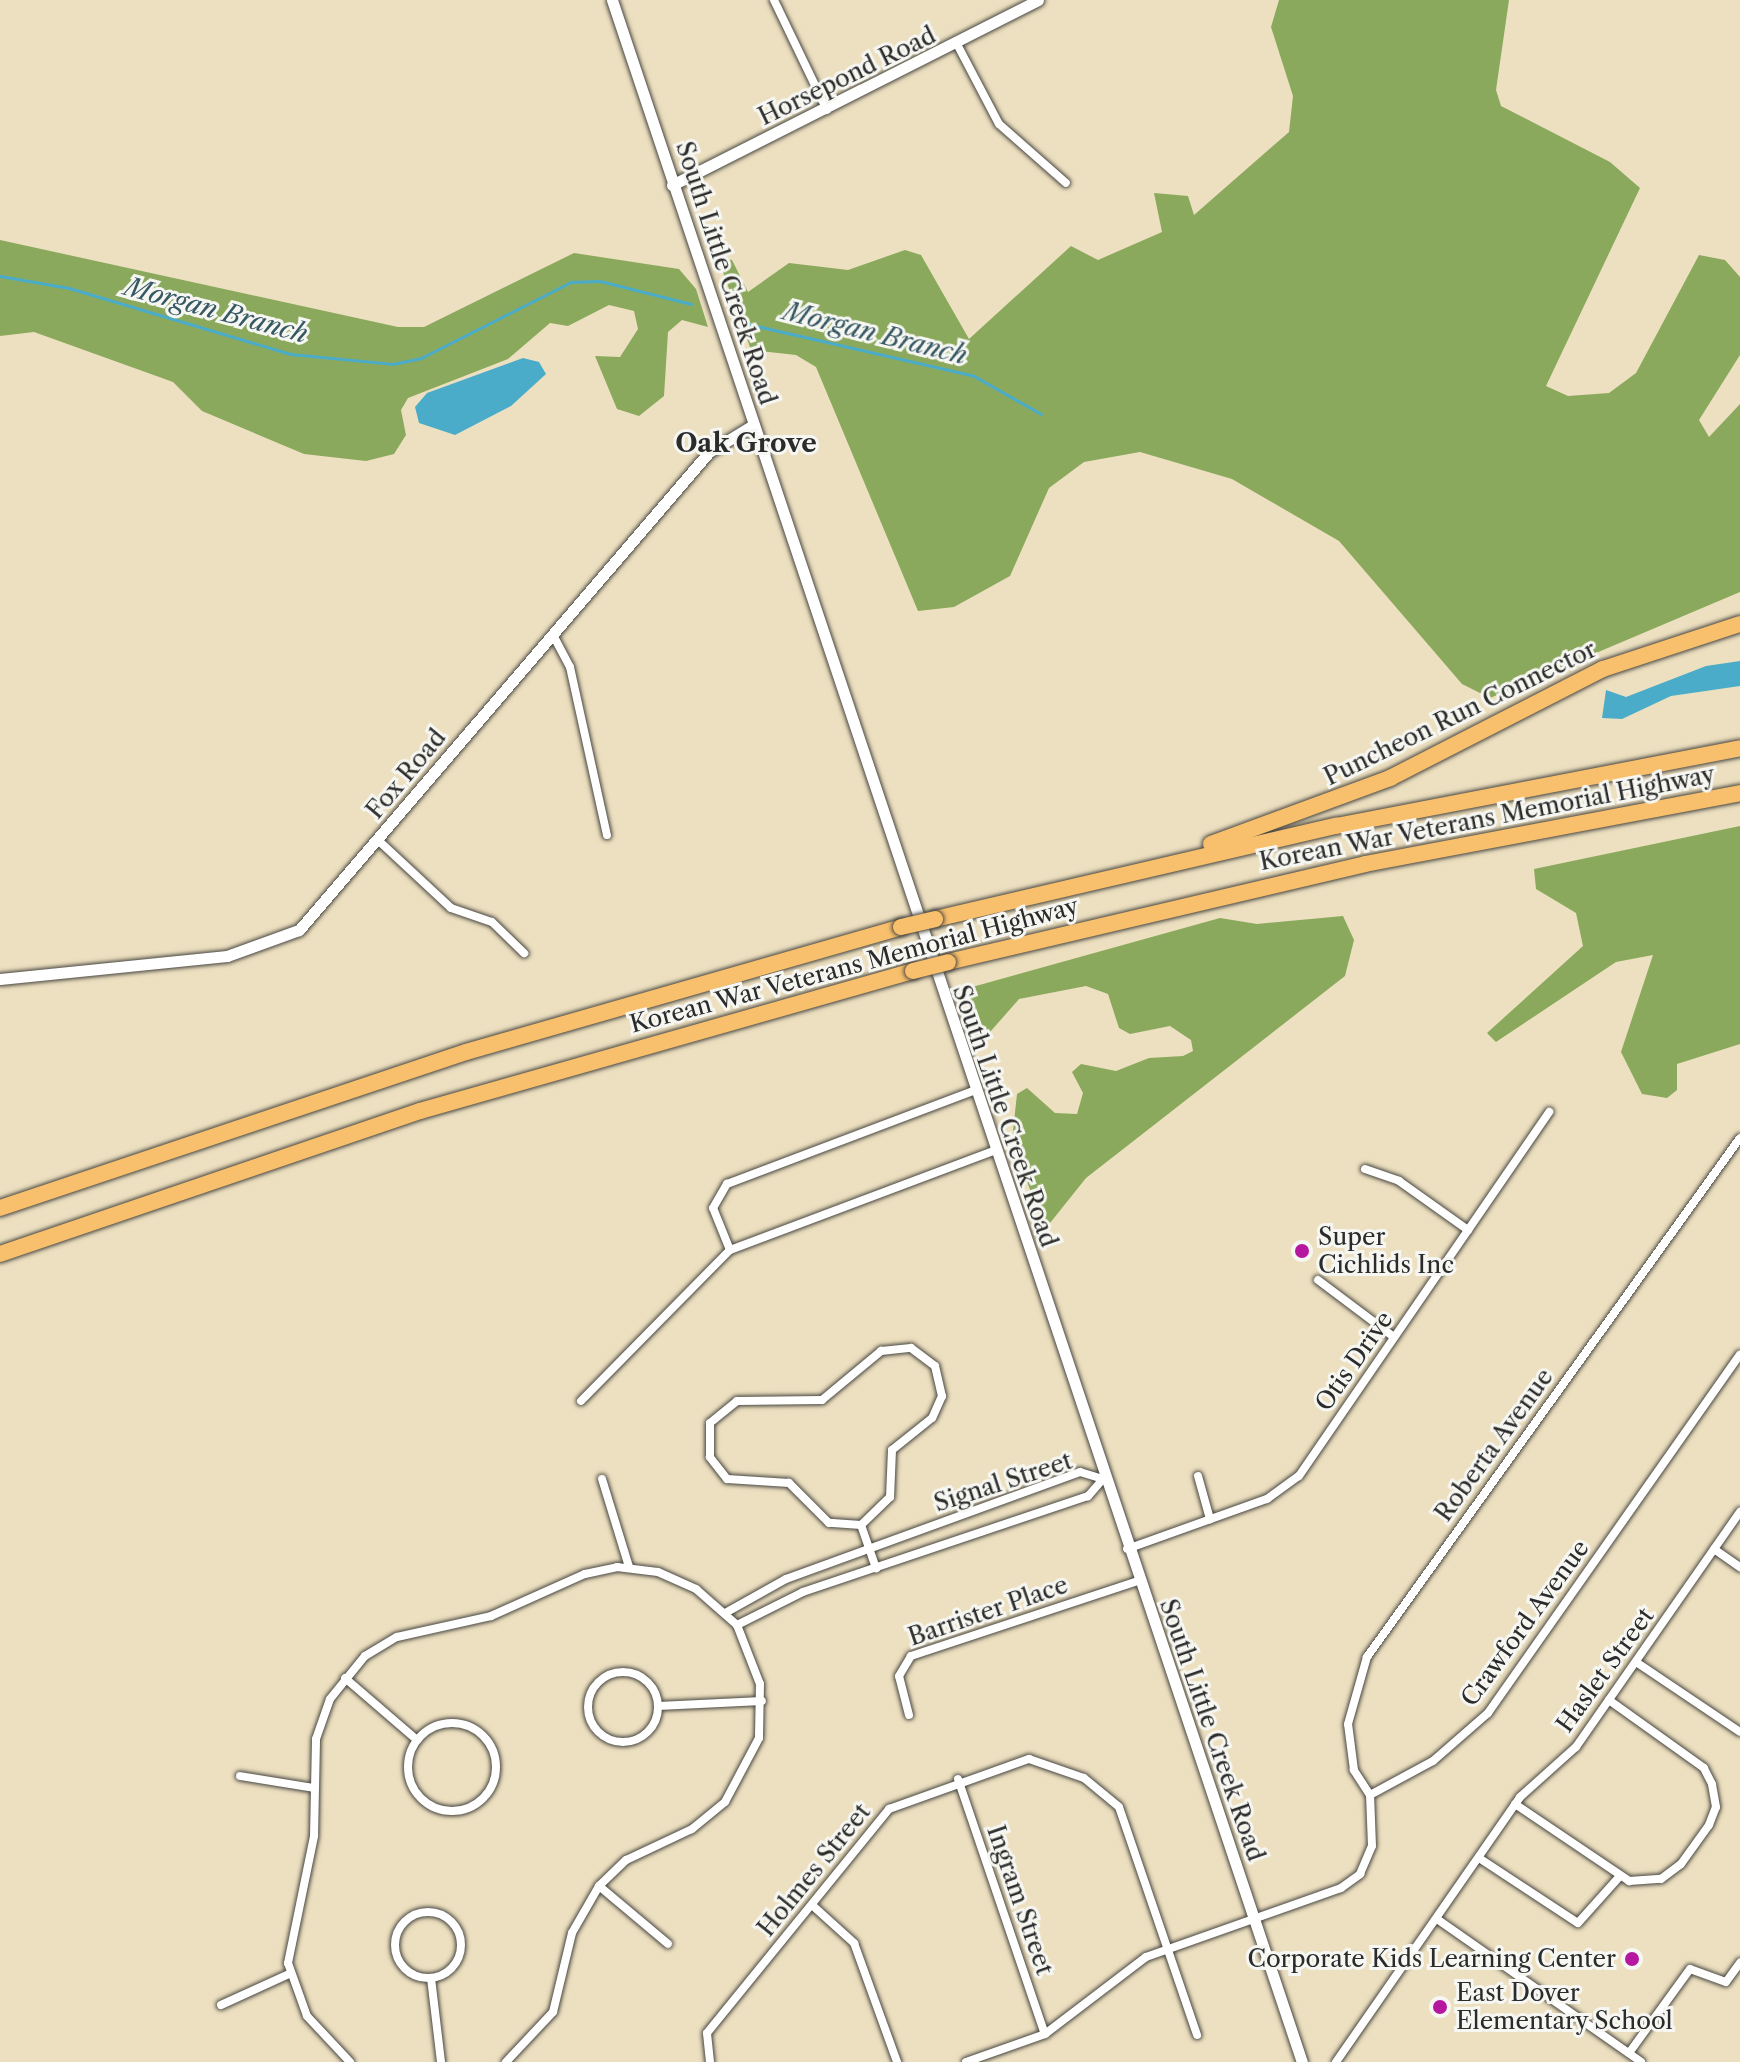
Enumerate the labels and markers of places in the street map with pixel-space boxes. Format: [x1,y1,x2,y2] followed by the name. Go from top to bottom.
[1318,1223,1454,1279] place label: Super Cichlids Inc
[1293,1242,1311,1260] marker: Super Cichlids Inc
[1247,1945,1616,1973] place label: Corporate Kids Learning Center
[1623,1950,1641,1968] marker: Corporate Kids Learning Center
[1456,1979,1673,2035] place label: East Dover Elementary School
[1431,1998,1449,2016] marker: East Dover Elementary School

